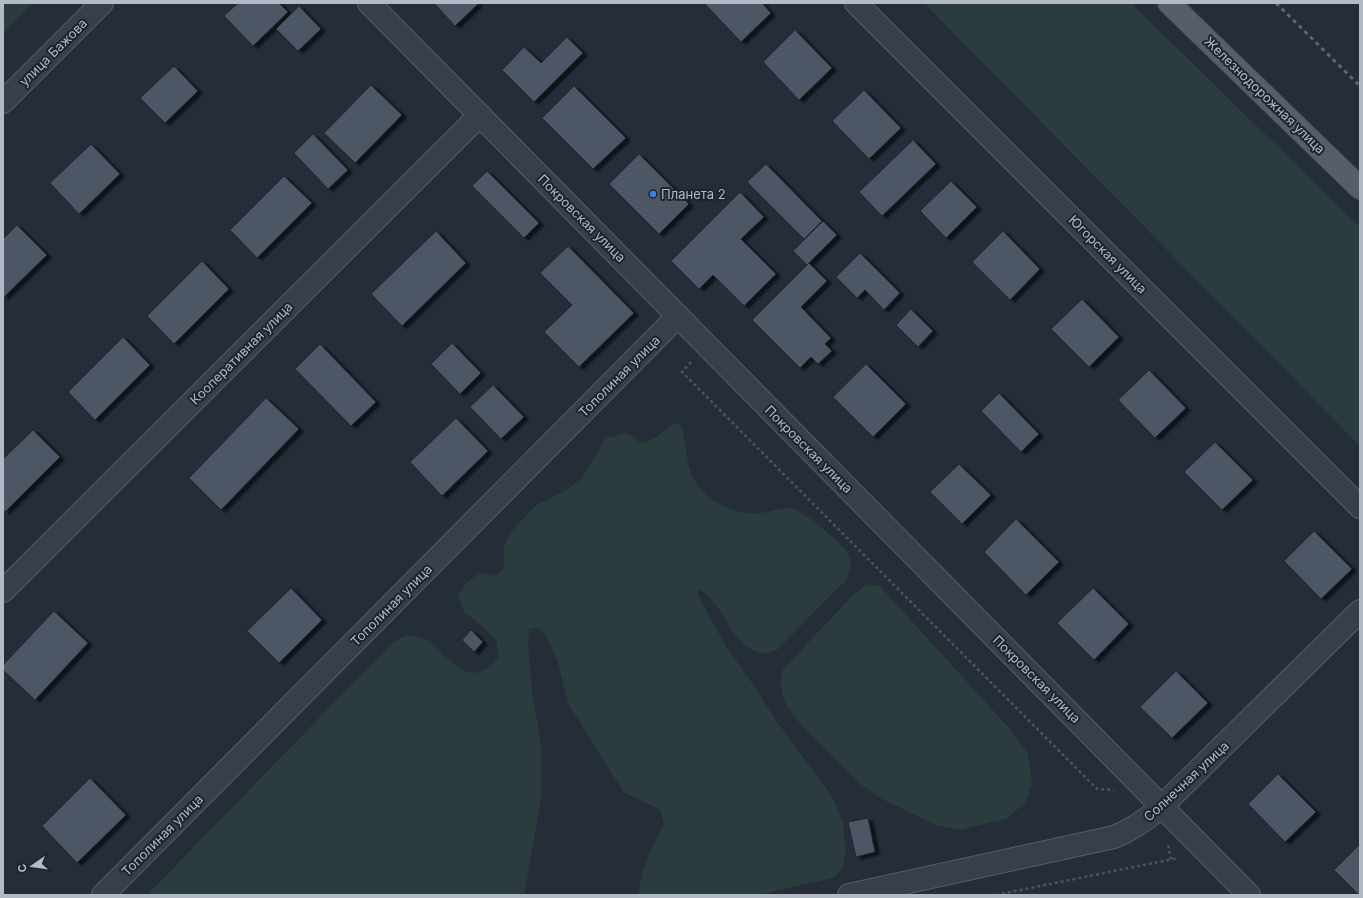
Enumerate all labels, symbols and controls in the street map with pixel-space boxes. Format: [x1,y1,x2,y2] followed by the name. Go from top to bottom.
[16,15,90,89] street label: улица Бажова
[1201,33,1329,157] street label: Железнодорожная улица
[535,171,629,265] street label: Покровская улица
[661,186,726,202] place label: Планета 2
[648,189,658,199] marker: Планета 2
[1066,212,1150,296] street label: Югорская улица
[186,298,296,408] street label: Кооперативная улица
[575,332,663,420] street label: Тополиная улица
[762,402,856,496] street label: Покровская улица
[347,561,435,649] street label: Тополиная улица
[990,632,1084,726] street label: Покровская улица
[1140,737,1232,825] street label: Солнечная улица
[118,791,206,879] street label: Тополиная улица
[12,846,52,886] north arrow
[15,863,30,874] text: С

